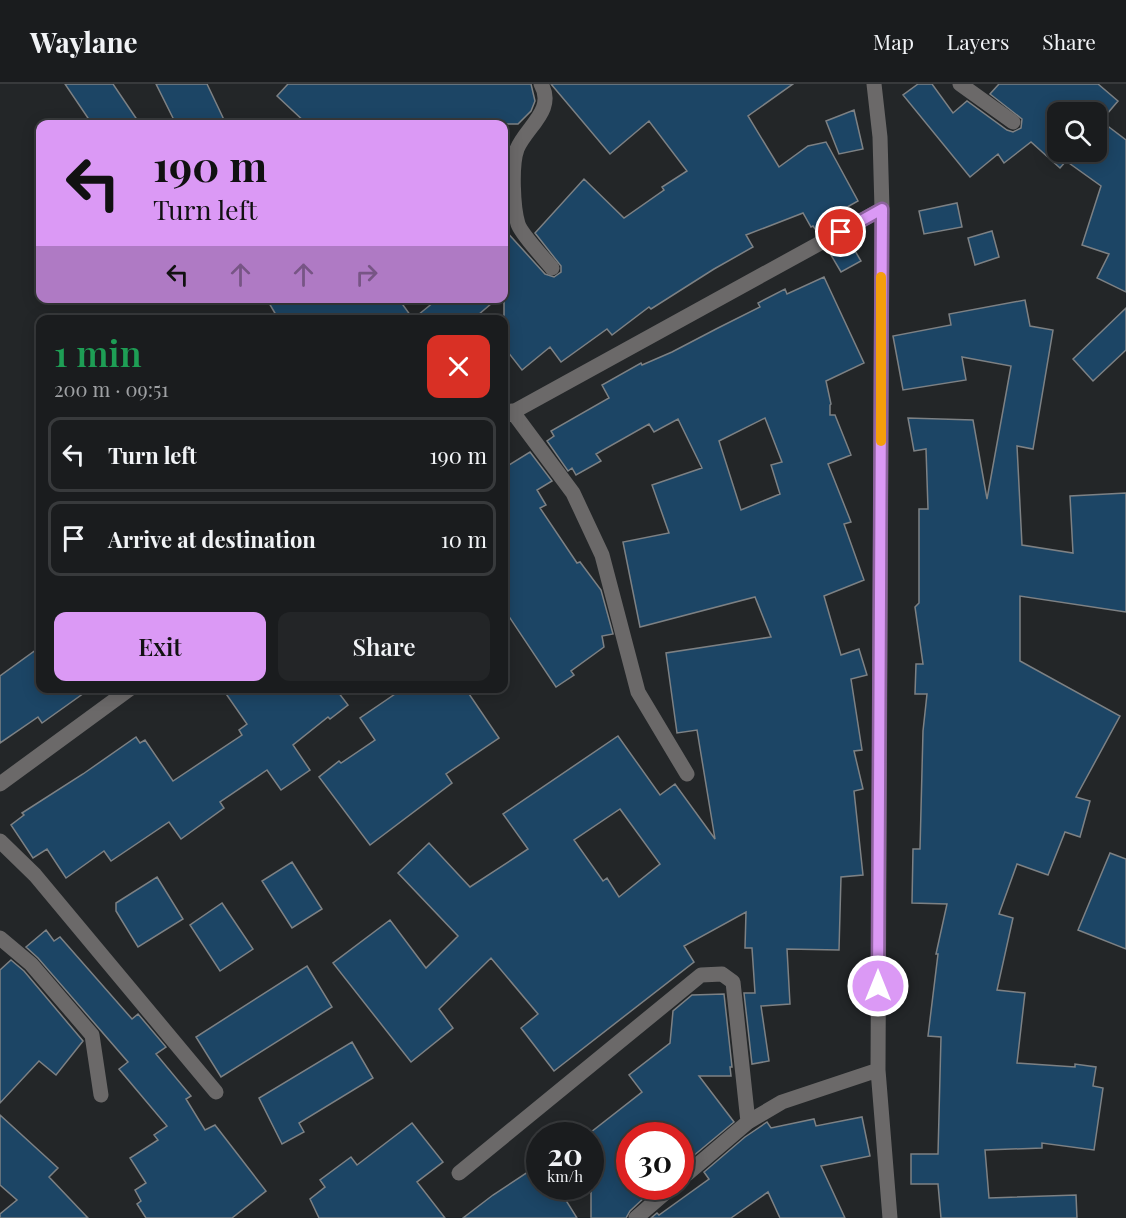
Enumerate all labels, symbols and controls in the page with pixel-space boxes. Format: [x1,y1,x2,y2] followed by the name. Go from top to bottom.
[30,23,138,60] text: Waylane
[873,27,914,55] text: Map
[947,27,1009,55] text: Layers
[1042,27,1096,55] text: Share
[1047,102,1107,162] map controls
[1047,102,1107,162] button: search
[153,137,267,193] text: 190 m
[54,144,132,222] icon: left
[153,191,257,227] text: Turn left
[815,206,866,257] pin
[824,215,857,248] icon: arrive
[161,258,194,291] icon: left
[224,258,257,291] icon: ahead
[287,258,320,291] icon: ahead
[350,258,383,291] icon: right
[54,328,142,376] text: 1 min
[427,335,490,398] button: close
[54,375,169,402] text: 200 m · 09:51
[57,438,90,471] icon: left
[108,440,197,470] text: Turn left
[429,440,487,470] text: 190 m
[57,522,90,555] icon: arrive
[108,524,316,554] text: Arrive at destination
[441,524,487,554] text: 10 m
[54,612,266,681] button: Exit
[278,612,490,681] button: Share
[846,954,910,1018] position arrow
[616,1122,694,1200] speed limit sign: 30
[547,1134,583,1174] text: 20
[547,1166,583,1186] text: km/h

